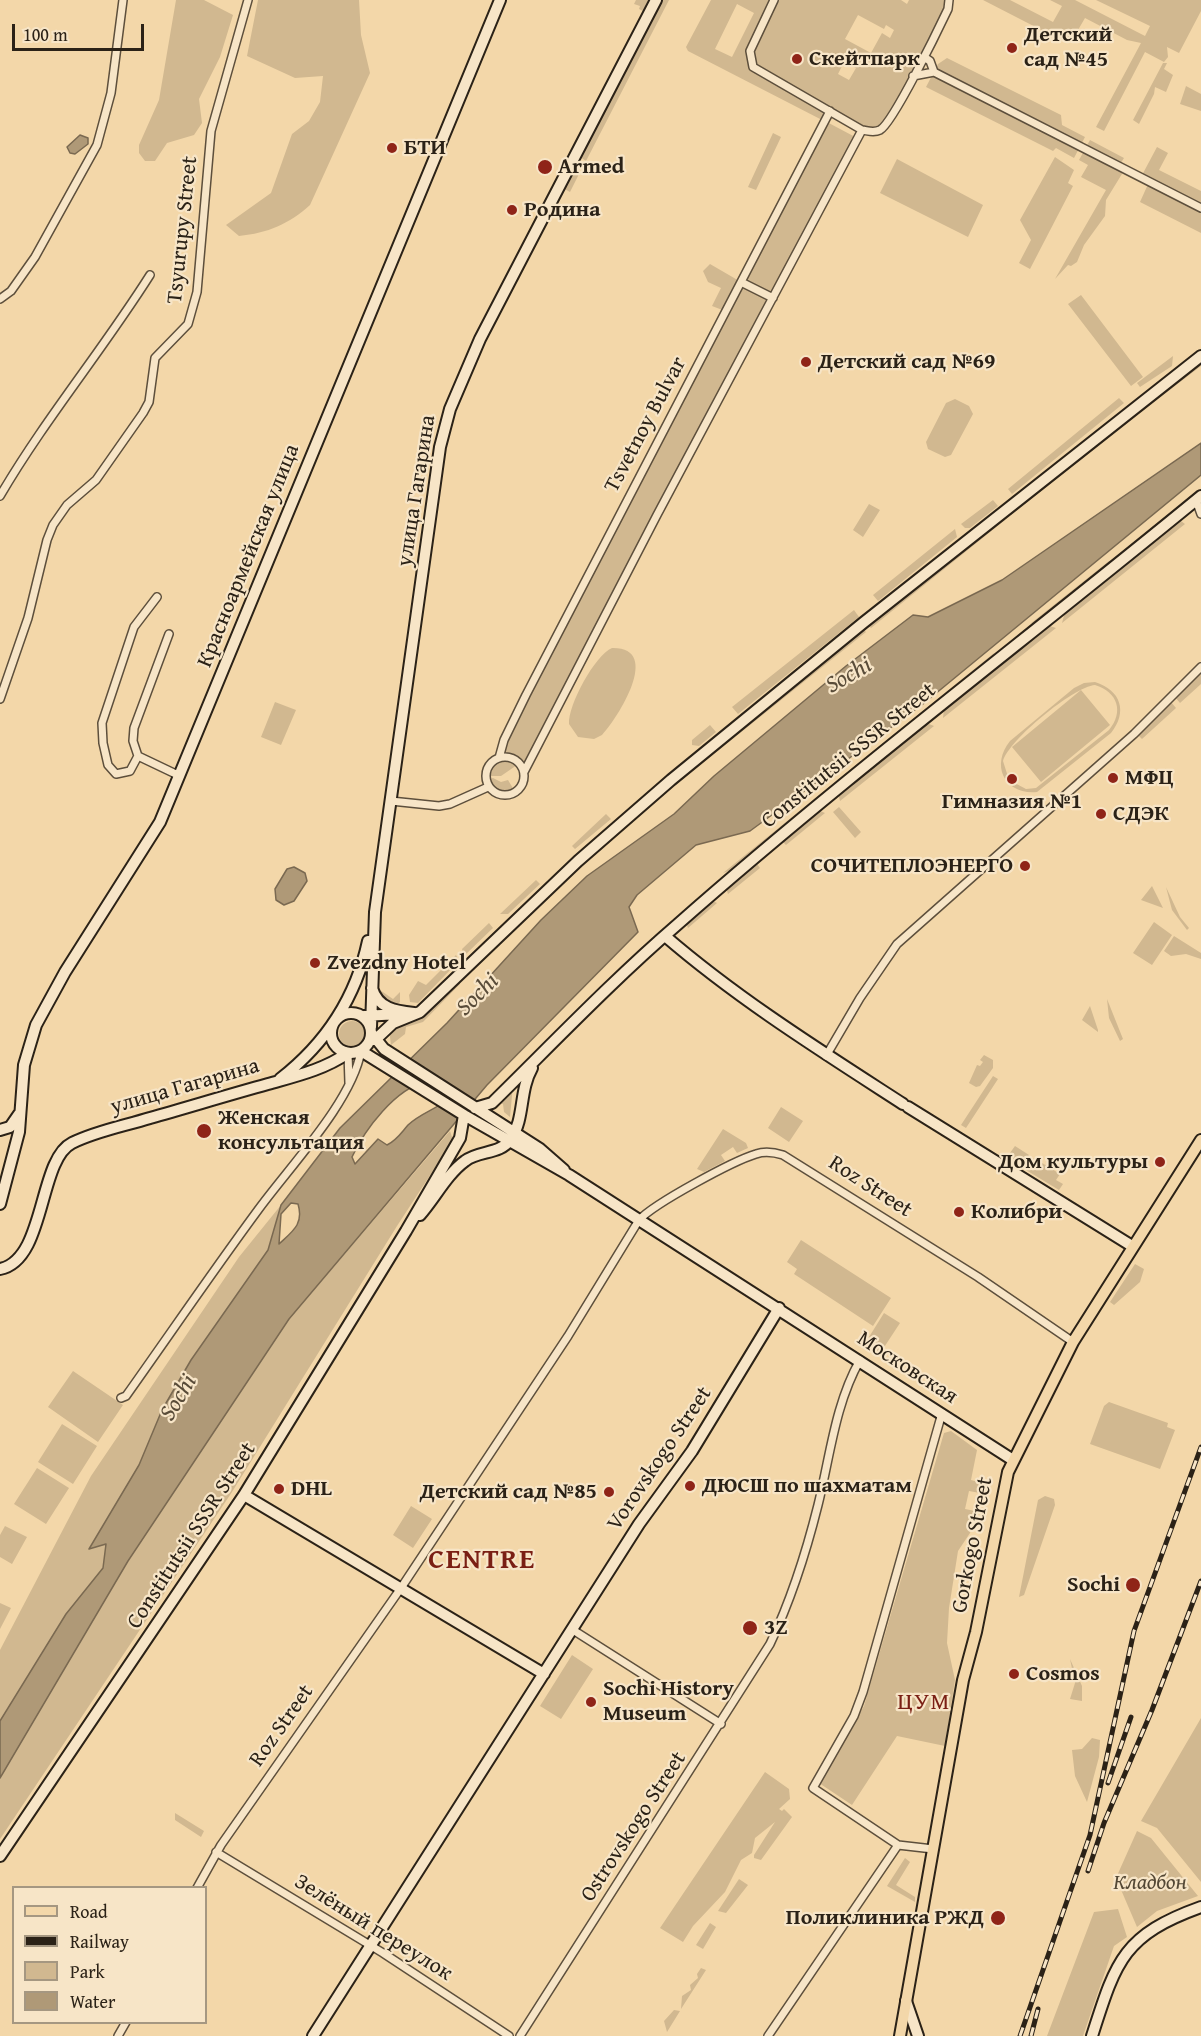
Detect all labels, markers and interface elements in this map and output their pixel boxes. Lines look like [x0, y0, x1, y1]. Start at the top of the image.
scale bar [15, 12, 147, 50]
text: 100 m [23, 21, 68, 48]
place label: Детский сад №45 [1024, 22, 1112, 74]
marker: Детский сад №45 [1005, 41, 1019, 55]
place label: Скейтпарк [809, 46, 920, 72]
marker: Скейтпарк [790, 52, 804, 66]
place label: БТИ [404, 135, 446, 161]
marker: БТИ [385, 141, 399, 155]
place label: Armed [558, 154, 624, 180]
street label: Tsyurupy Street [162, 155, 204, 305]
marker: Armed [536, 158, 554, 176]
place label: Родина [524, 197, 601, 223]
marker: Родина [505, 203, 519, 217]
place label: Детский сад №69 [818, 349, 995, 375]
street label: Tsvetnoy Bulvar [599, 353, 693, 497]
marker: Детский сад №69 [799, 355, 813, 369]
street label: улица Гагарина [392, 413, 442, 569]
street label: Красноармейская улица [192, 441, 306, 671]
water label: Sochi [821, 651, 877, 701]
street label: Constitutsii SSSR Street [756, 677, 942, 835]
place label: МФЦ [1125, 765, 1174, 791]
marker: МФЦ [1106, 771, 1120, 785]
marker: Гимназия №1 [1005, 772, 1019, 786]
place label: Гимназия №1 [942, 789, 1082, 815]
place label: СДЭК [1113, 801, 1169, 827]
marker: СДЭК [1094, 807, 1108, 821]
place label: СОЧИТЕПЛОЭНЕРГО [811, 853, 1013, 879]
marker: СОЧИТЕПЛОЭНЕРГО [1018, 859, 1032, 873]
place label: Zvezdny Hotel [327, 950, 466, 976]
marker: Zvezdny Hotel [308, 956, 322, 970]
water label: Sochi [451, 968, 505, 1022]
street label: улица Гагарина [108, 1053, 262, 1121]
place label: Женская консультация [218, 1105, 364, 1156]
marker: Женская консультация [195, 1122, 213, 1140]
place label: Дом культуры [998, 1149, 1148, 1175]
street label: Roz Street [823, 1150, 917, 1224]
marker: Дом культуры [1153, 1155, 1167, 1169]
place label: Колибри [971, 1199, 1062, 1225]
marker: Колибри [952, 1205, 966, 1219]
street label: Московская [852, 1326, 962, 1410]
water label: Sochi [154, 1370, 204, 1426]
street label: Vorovskogo Street [602, 1382, 718, 1536]
street label: Constitutsii SSSR Street [122, 1438, 262, 1634]
place label: ДЮСШ по шахматам [702, 1473, 912, 1499]
street label: Gorkogo Street [947, 1475, 999, 1615]
place label: DHL [291, 1476, 332, 1502]
place label: Детский сад №85 [420, 1479, 597, 1505]
marker: ДЮСШ по шахматам [683, 1479, 697, 1493]
marker: DHL [272, 1482, 286, 1496]
marker: Детский сад №85 [602, 1485, 616, 1499]
district label: CENTRE [428, 1544, 536, 1578]
place label: Sochi [1067, 1572, 1120, 1598]
marker: Sochi [1124, 1576, 1142, 1594]
place label: 3Z [764, 1615, 788, 1641]
marker: 3Z [741, 1619, 759, 1637]
place label: Cosmos [1026, 1661, 1100, 1687]
marker: Cosmos [1007, 1667, 1021, 1681]
place label: Sochi History Museum [603, 1676, 734, 1728]
street label: Roz Street [244, 1680, 320, 1772]
district label: ЦУМ [897, 1689, 951, 1717]
marker: Sochi History Museum [584, 1695, 598, 1709]
street label: Ostrovskogo Street [576, 1747, 692, 1907]
street label: Зелёный переулок [289, 1869, 457, 1987]
park label: Кладбон [1113, 1870, 1187, 1896]
legend [12, 1886, 207, 2024]
text: Road [70, 1898, 108, 1925]
place label: Поликлиника РЖД [786, 1905, 984, 1931]
marker: Поликлиника РЖД [989, 1909, 1007, 1927]
text: Railway [70, 1928, 129, 1955]
text: Park [70, 1958, 105, 1985]
text: Water [70, 1988, 115, 2015]

